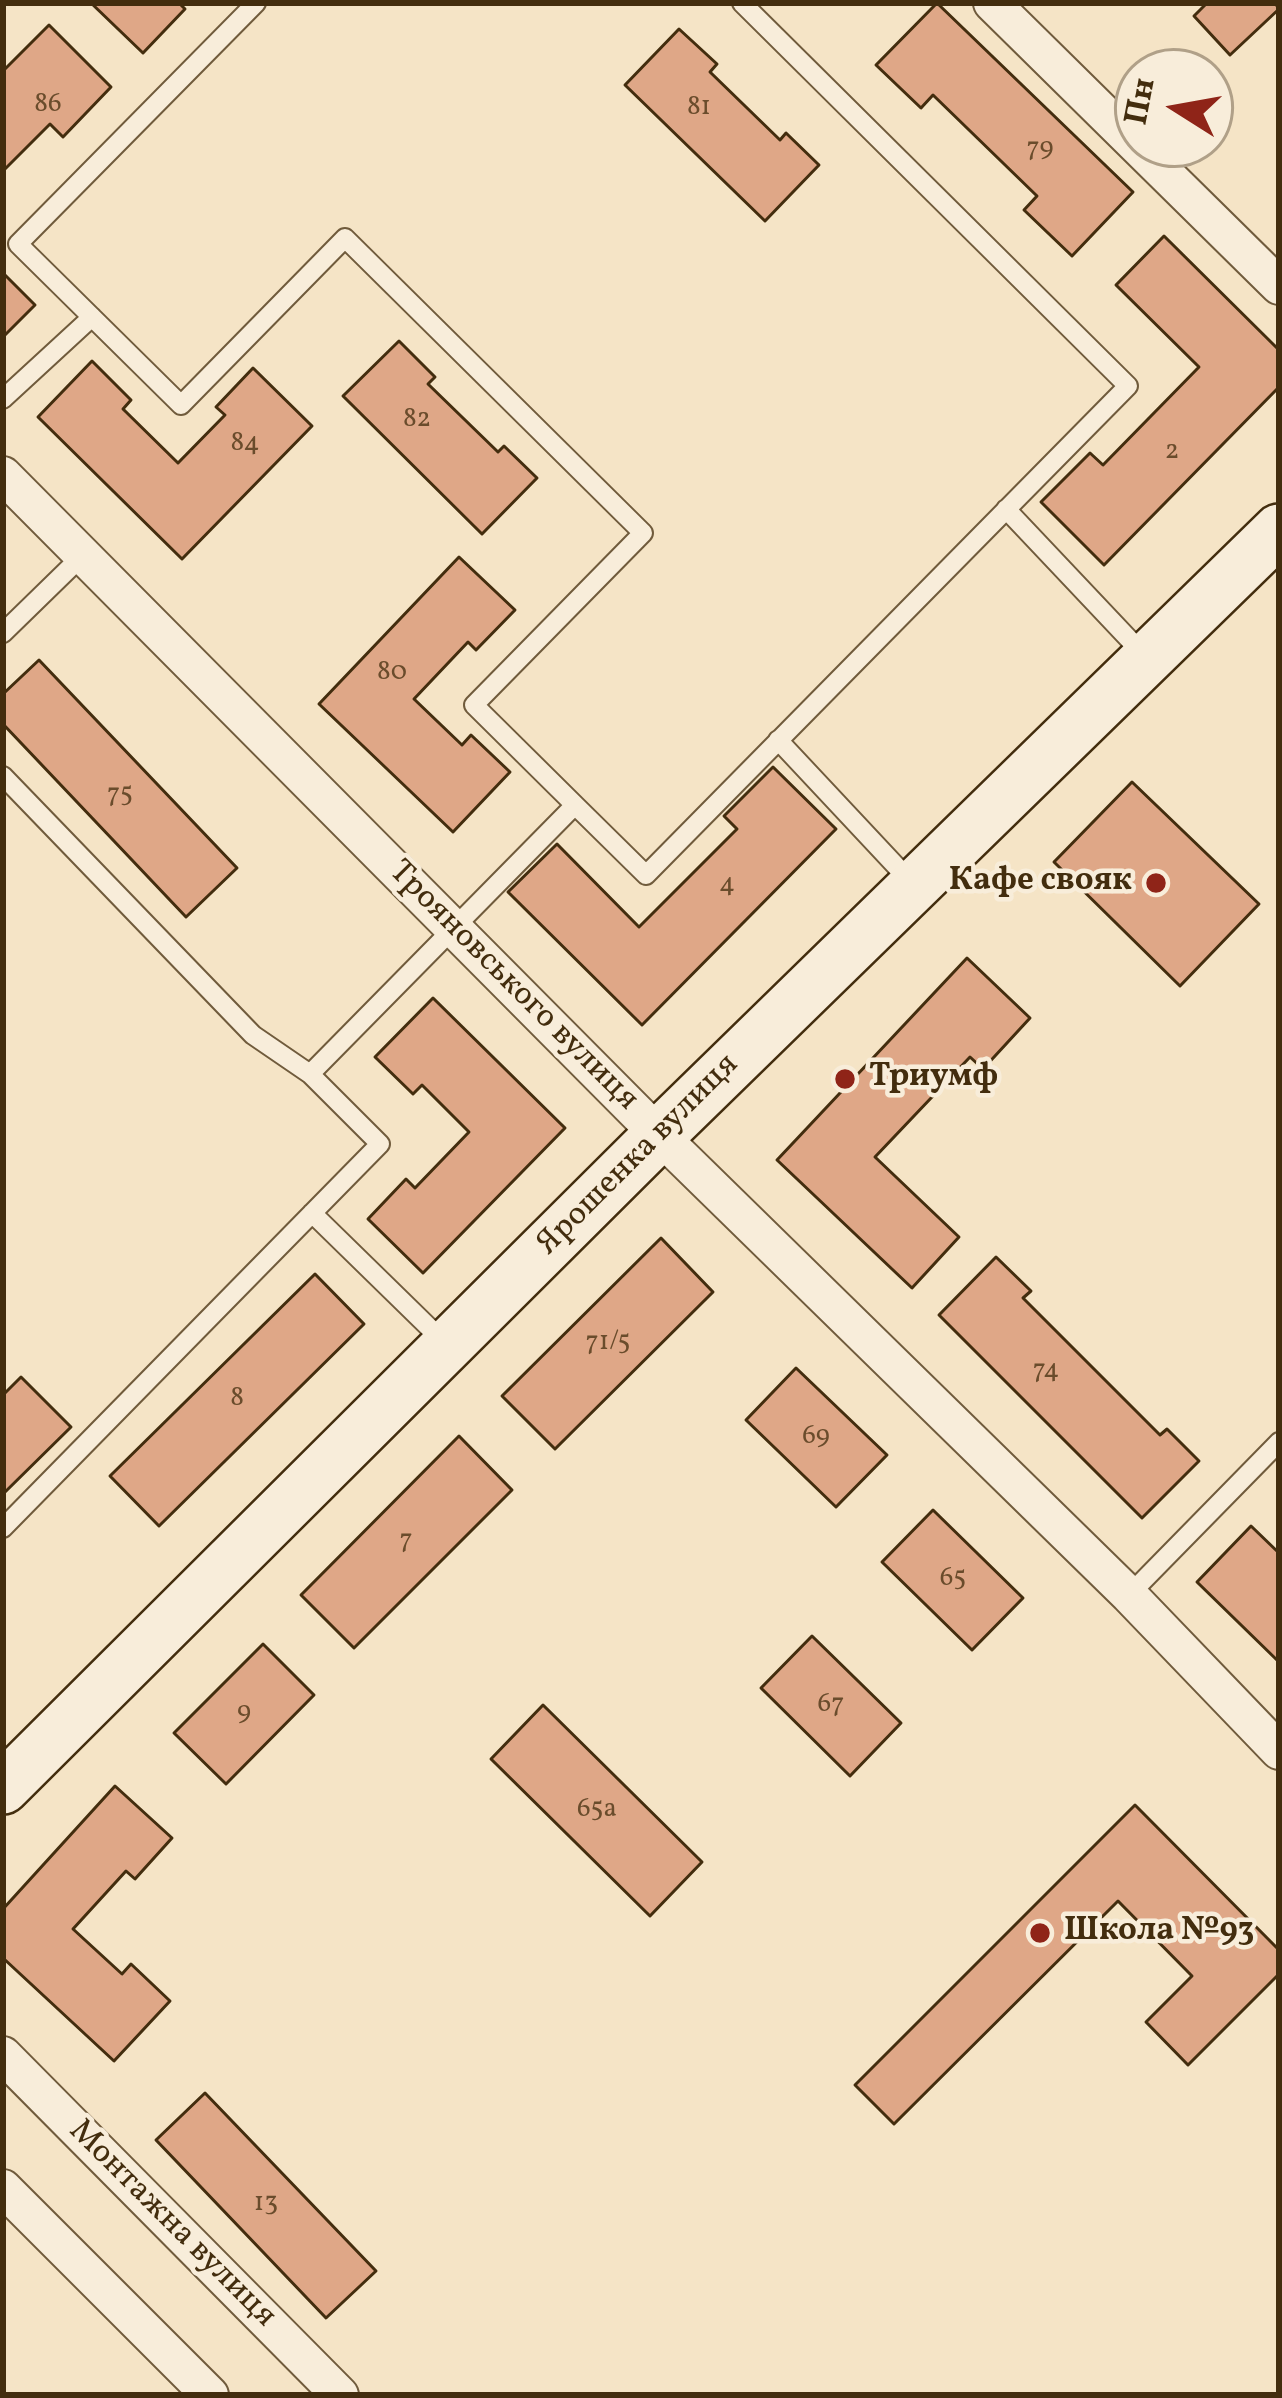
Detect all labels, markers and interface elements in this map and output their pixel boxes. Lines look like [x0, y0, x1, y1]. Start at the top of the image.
north arrow [1114, 48, 1234, 168]
text: Пн [1115, 74, 1169, 129]
house number: 86 [34, 90, 62, 122]
house number: 81 [687, 93, 711, 125]
house number: 79 [1027, 134, 1053, 166]
house number: 82 [403, 405, 431, 437]
house number: 84 [230, 429, 260, 461]
house number: 2 [1165, 437, 1179, 469]
house number: 80 [377, 658, 407, 690]
house number: 75 [107, 780, 133, 812]
street label: Трояновського вулиця [379, 854, 645, 1120]
place label: Кафе свояк [949, 863, 1132, 903]
house number: 4 [719, 870, 735, 902]
marker: Кафе свояк [1143, 870, 1169, 896]
street label: Ярошенка вулиця [530, 1047, 748, 1265]
place label: Триумф [869, 1059, 998, 1099]
marker: Триумф [832, 1066, 858, 1092]
house number: 71/5 [586, 1328, 630, 1360]
house number: 74 [1033, 1356, 1059, 1388]
house number: 8 [230, 1384, 244, 1416]
house number: 69 [802, 1422, 830, 1454]
house number: 7 [399, 1526, 413, 1558]
house number: 65 [940, 1564, 966, 1596]
house number: 67 [818, 1690, 844, 1722]
house number: 9 [237, 1698, 251, 1730]
house number: 65а [577, 1795, 617, 1827]
place label: Школа №93 [1064, 1913, 1254, 1953]
marker: Школа №93 [1027, 1920, 1053, 1946]
street label: Монтажна вулиця [59, 2113, 283, 2337]
house number: 13 [254, 2189, 278, 2221]

